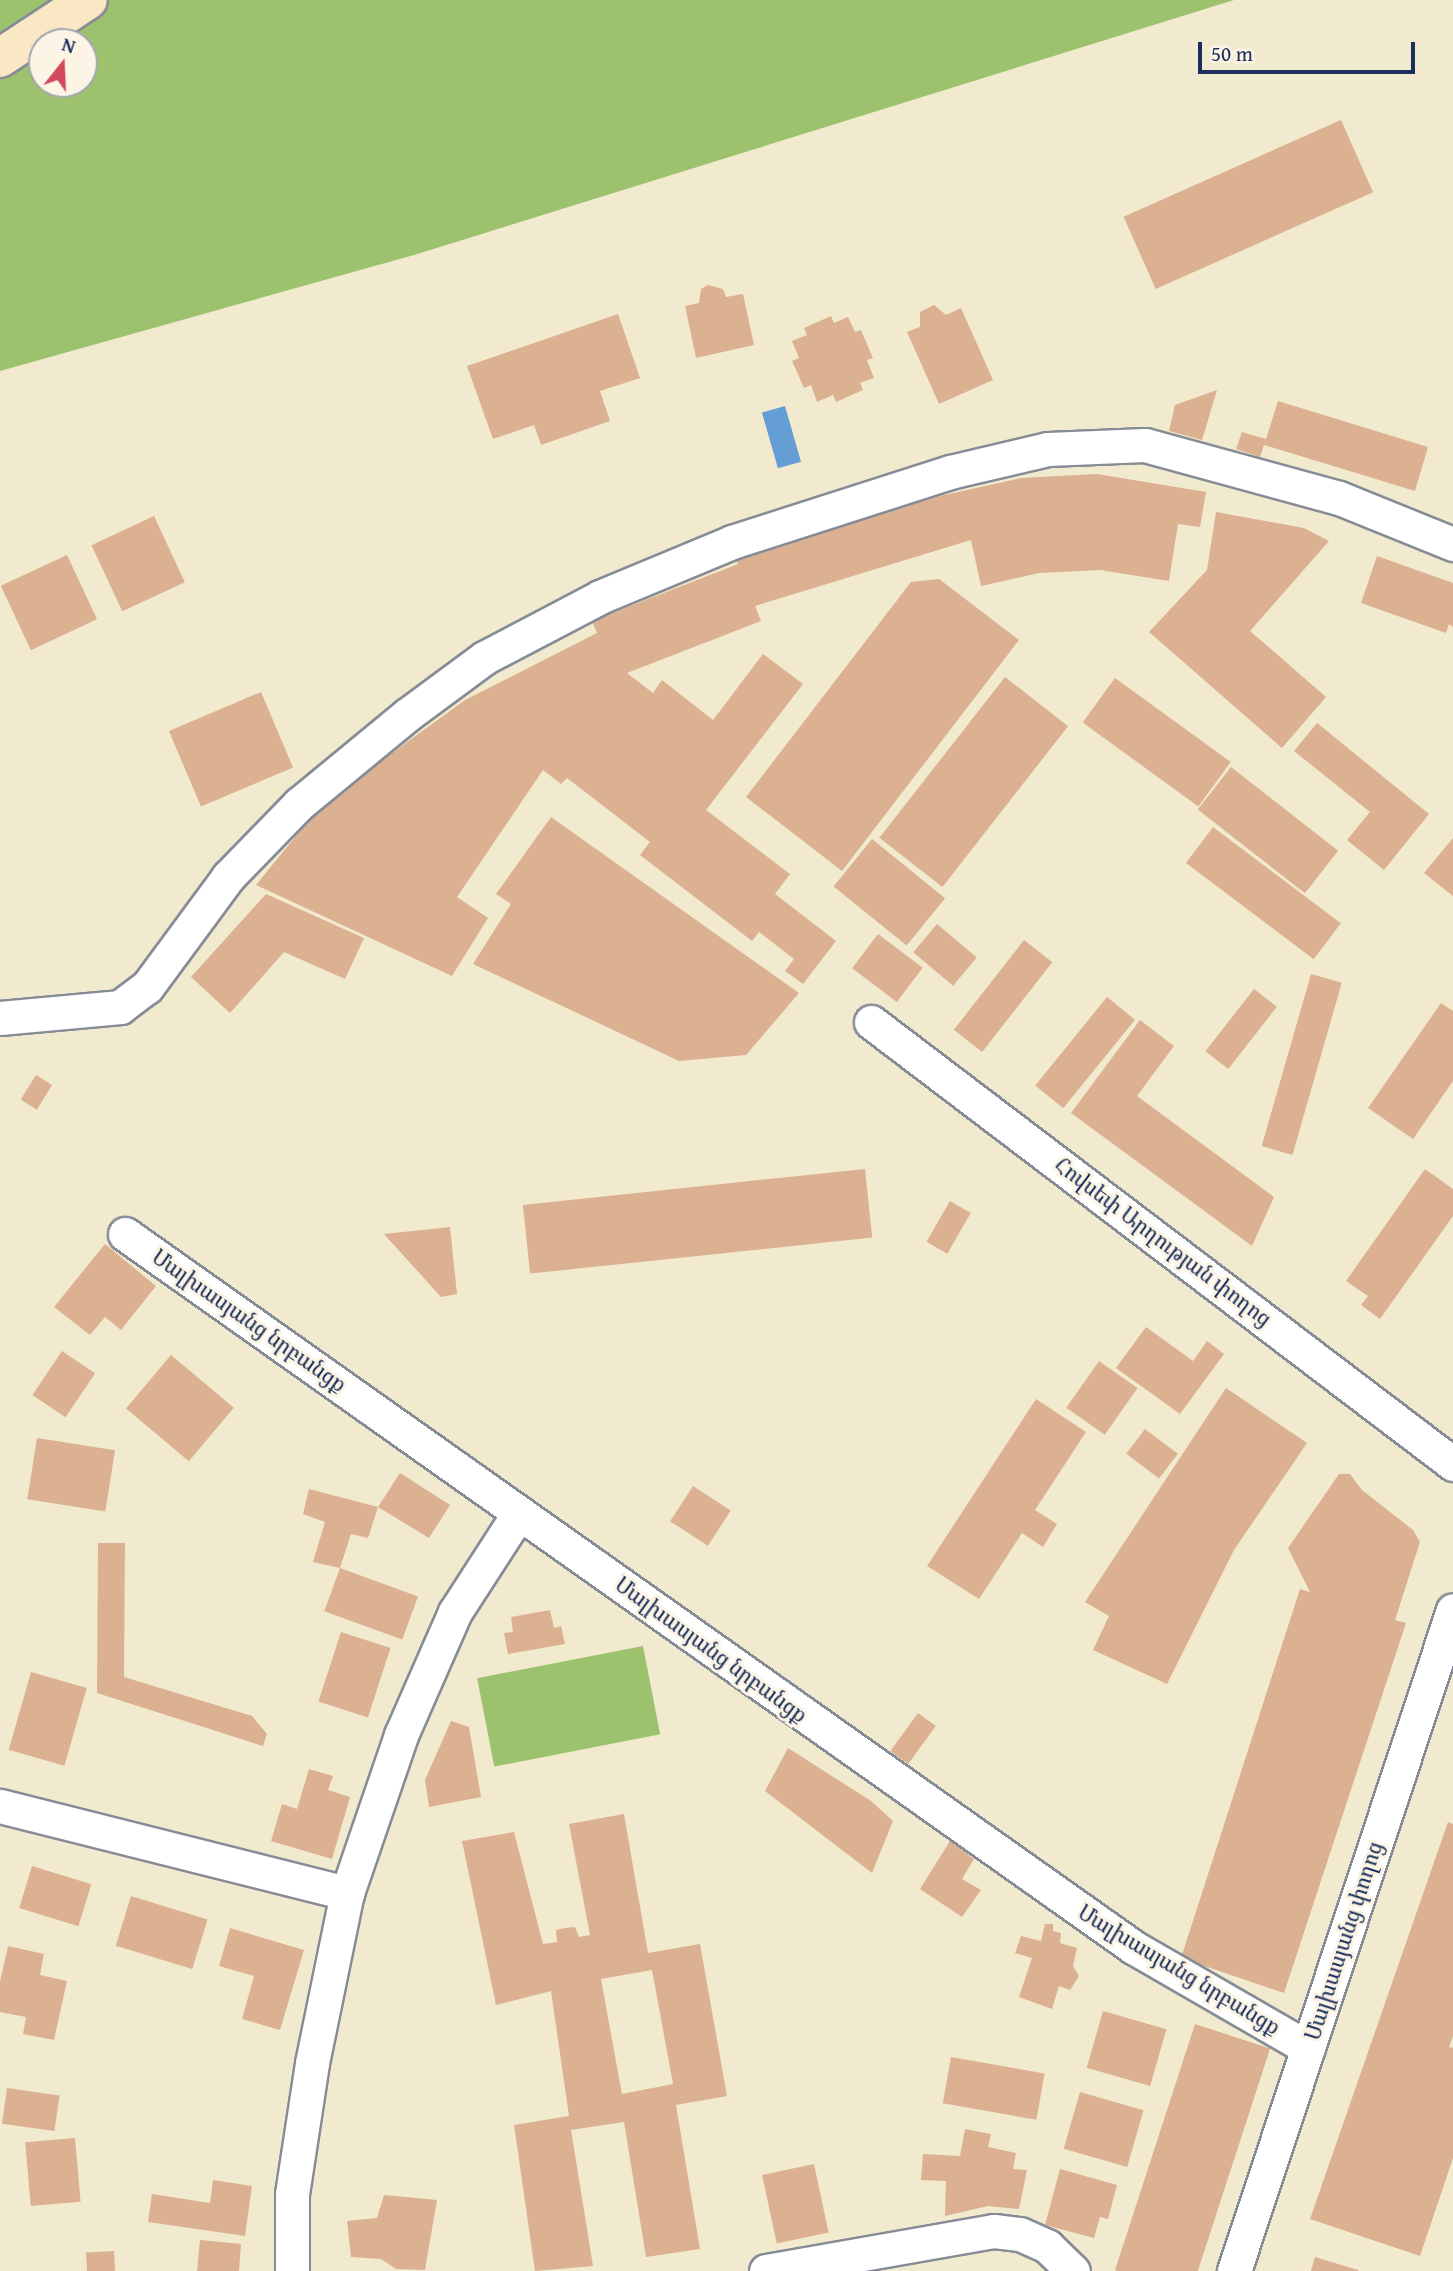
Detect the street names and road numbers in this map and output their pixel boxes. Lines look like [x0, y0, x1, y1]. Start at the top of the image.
street label: Հովսեփ Արղության փողոց [1050, 1152, 1276, 1332]
street label: Մալխասյանց նրբանցք [147, 1244, 351, 1398]
street label: Մալխասյանց նրբանցք [610, 1572, 812, 1728]
street label: Մալխասյանց փողոց [1300, 1839, 1388, 2043]
street label: Մալխասյանց նրբանցք [1073, 1900, 1285, 2040]

